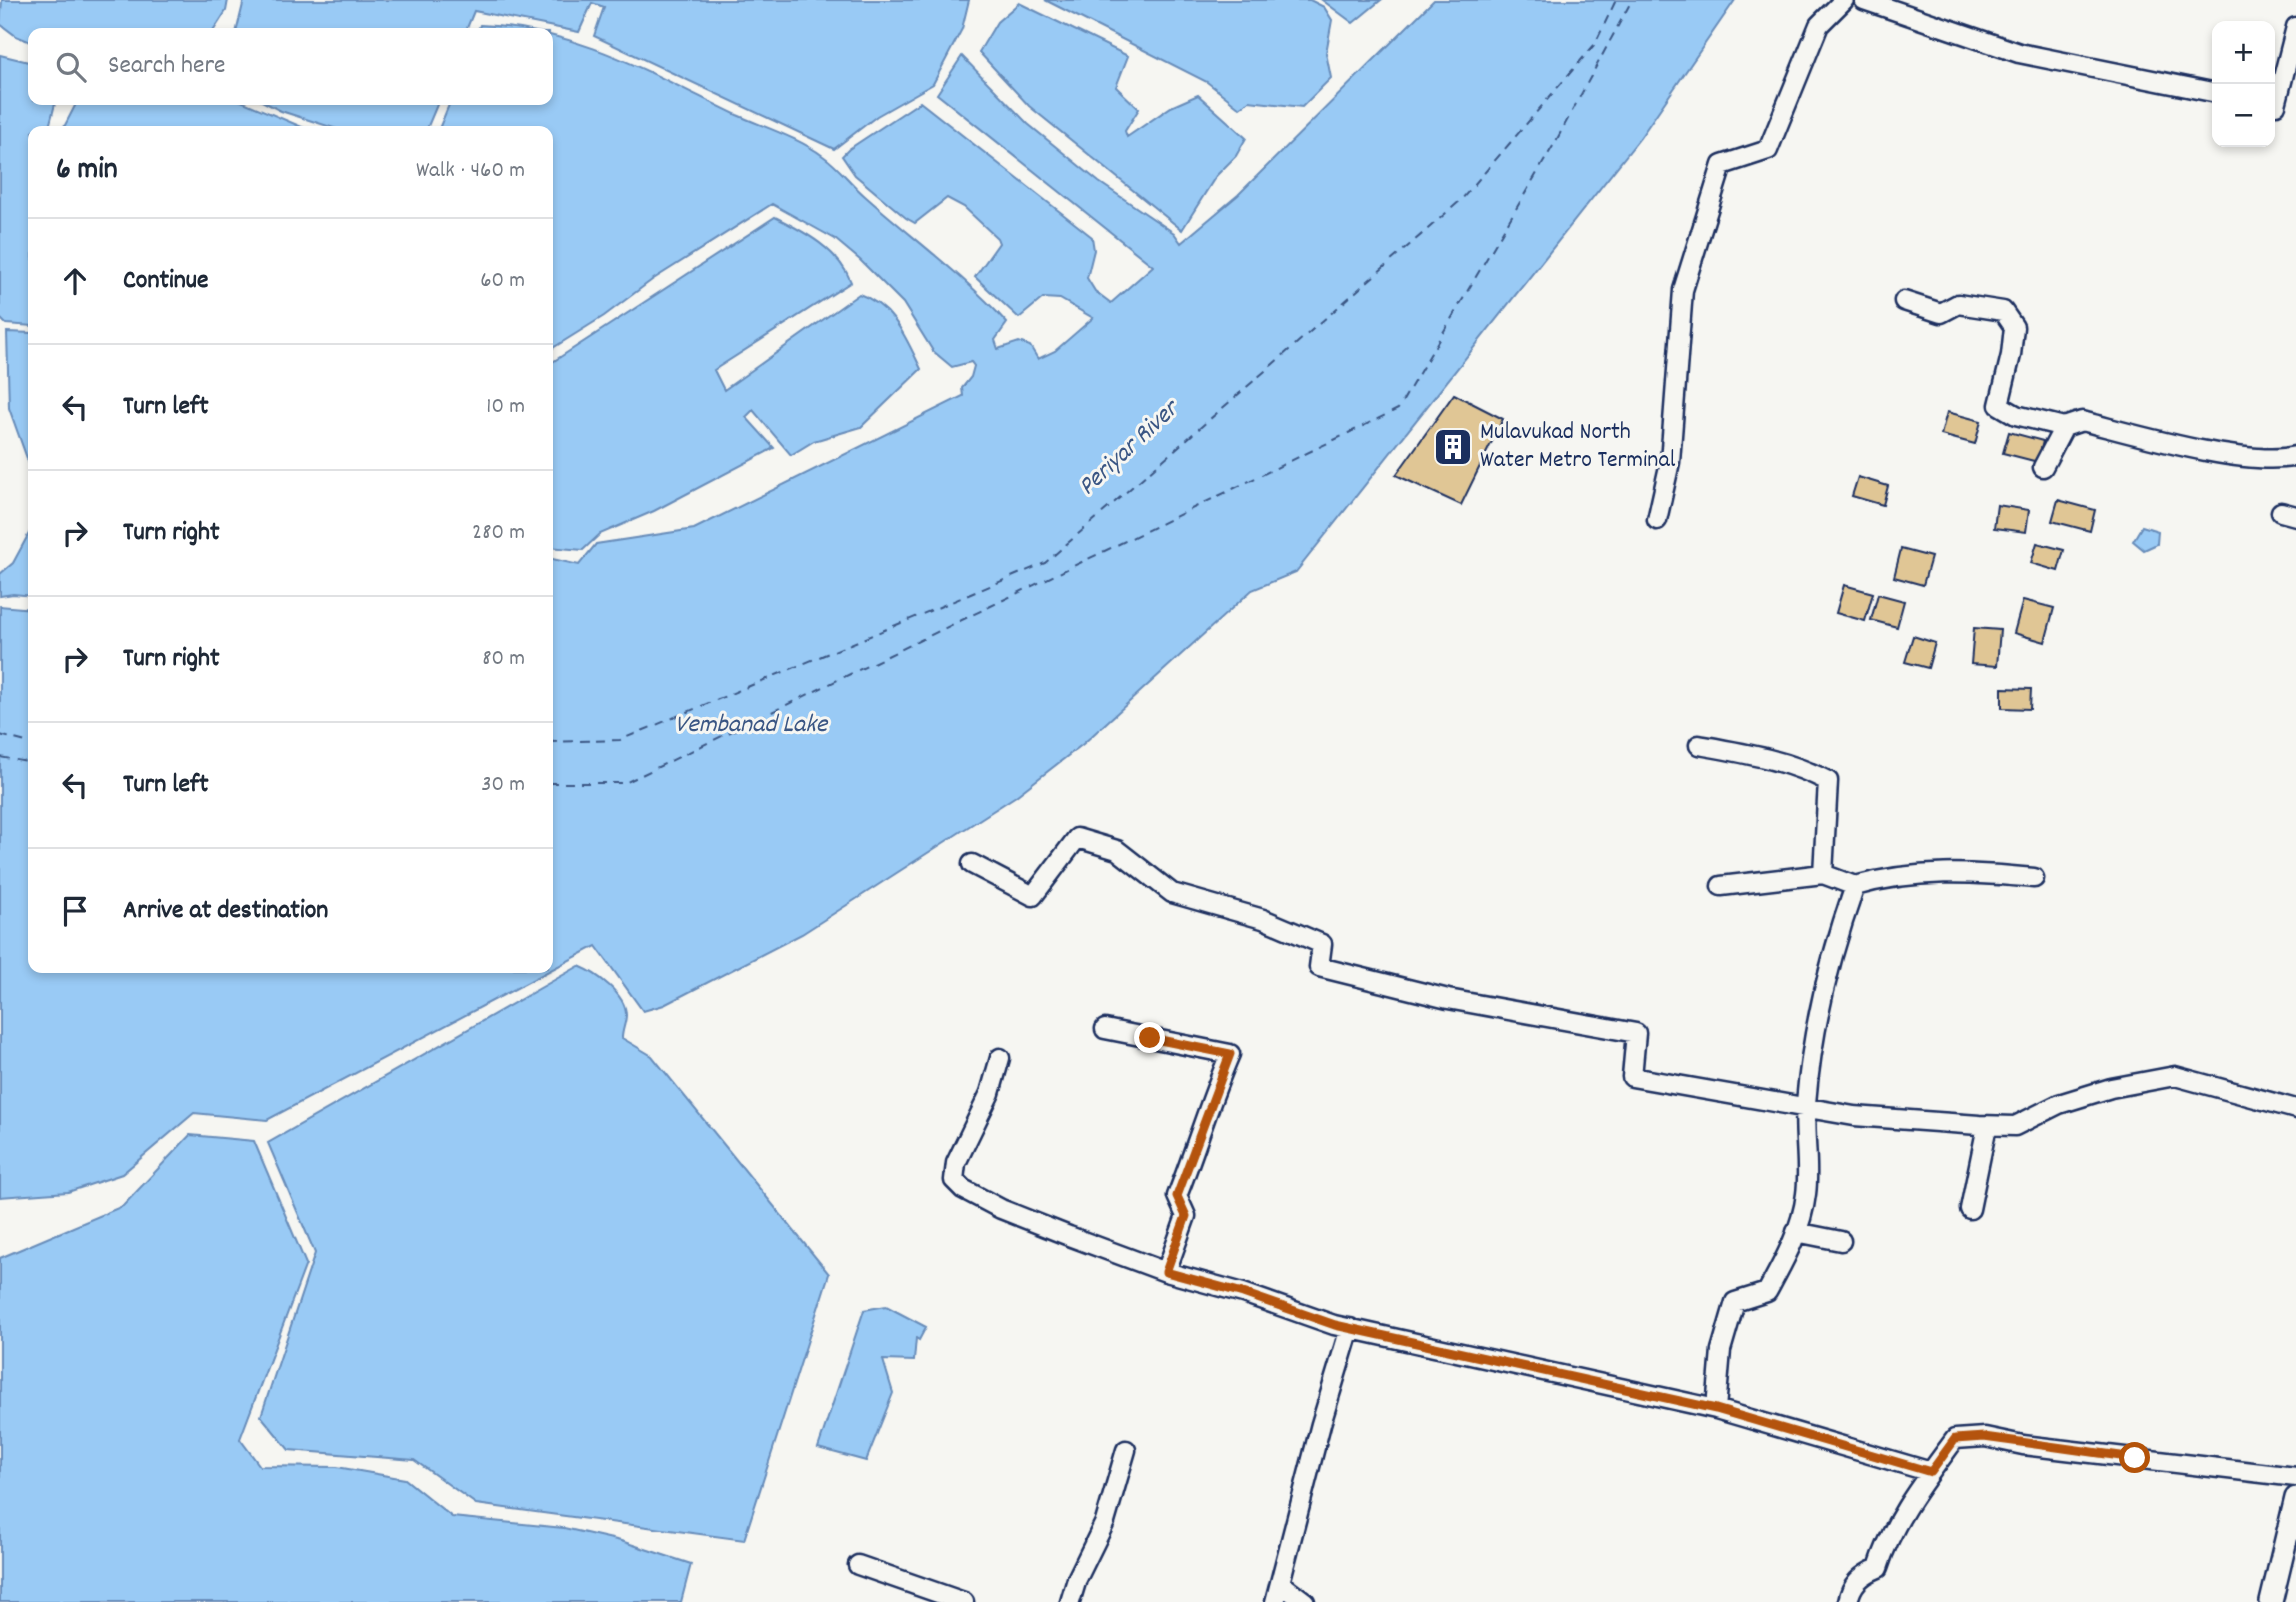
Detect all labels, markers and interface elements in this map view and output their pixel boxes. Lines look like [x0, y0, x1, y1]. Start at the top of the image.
map controls [2212, 21, 2275, 147]
button: + [2212, 21, 2275, 84]
search box [28, 28, 553, 105]
icon: search [52, 48, 90, 86]
text: Search here [108, 48, 226, 85]
button: − [2212, 84, 2275, 147]
text: 6 min [56, 150, 118, 193]
text: Walk · 460 m [416, 155, 525, 188]
icon: ahead [56, 262, 94, 300]
text: Continue [123, 263, 208, 300]
text: 60 m [480, 265, 525, 298]
icon: left [56, 388, 94, 426]
text: Turn left [123, 389, 209, 426]
water label: Periyar River [1071, 390, 1190, 505]
text: 10 m [486, 391, 525, 424]
place label: Mulavukad North Water Metro Terminal [1480, 416, 1676, 478]
building icon: Mulavukad North Water Metro Terminal [1432, 426, 1474, 468]
icon: right [56, 514, 94, 552]
text: Turn right [123, 515, 220, 552]
text: 280 m [472, 517, 525, 550]
icon: right [56, 640, 94, 678]
text: Turn right [123, 641, 220, 678]
text: 80 m [482, 643, 525, 676]
water label: Vembanad Lake [675, 707, 829, 744]
icon: left [56, 766, 94, 804]
text: Turn left [123, 767, 209, 804]
text: 30 m [481, 769, 525, 802]
icon: arrive [56, 892, 94, 930]
text: Arrive at destination [123, 893, 328, 930]
route end [1134, 1022, 1165, 1053]
route start [2119, 1442, 2150, 1473]

